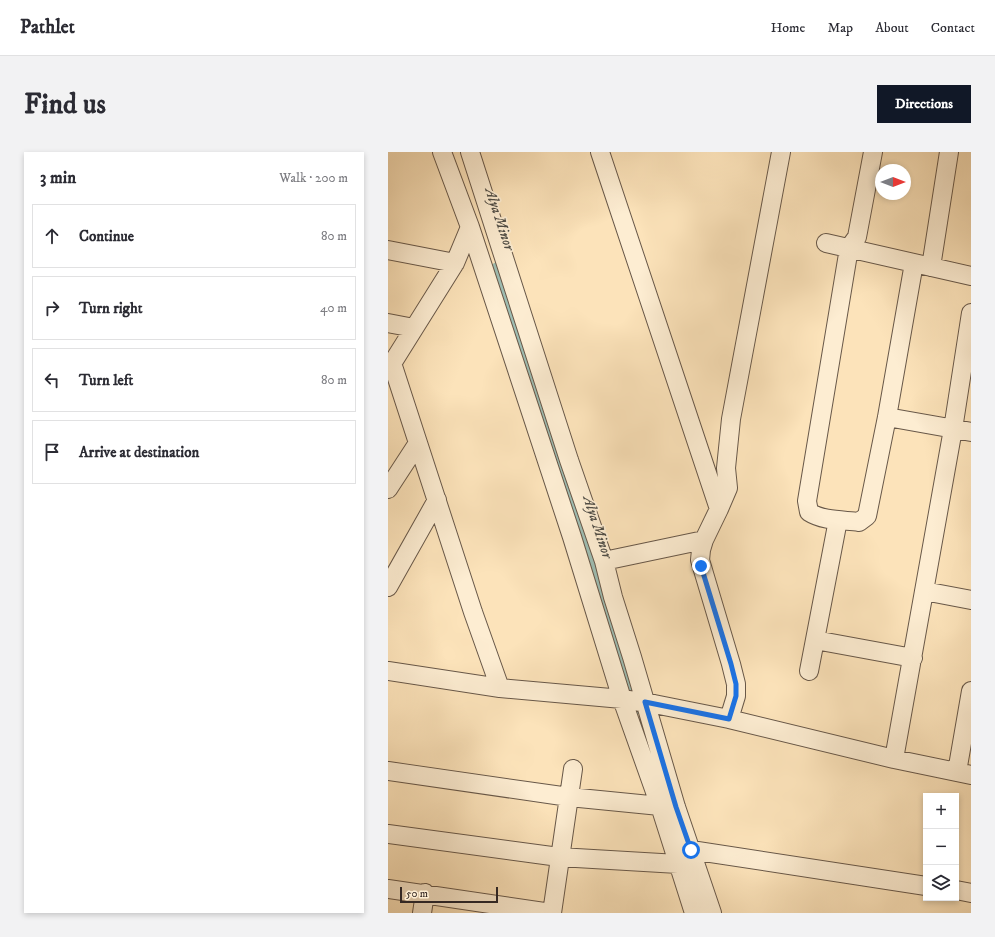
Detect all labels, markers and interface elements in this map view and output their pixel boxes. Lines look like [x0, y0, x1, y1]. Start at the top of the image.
text: Pathlet [20, 16, 75, 39]
text: Home [771, 19, 805, 37]
text: Map [827, 19, 853, 37]
text: About [875, 19, 909, 37]
text: Contact [931, 19, 975, 37]
button: Directions [877, 85, 971, 123]
text: Find us [24, 87, 106, 122]
north arrow [875, 164, 911, 200]
text: 3 min [40, 167, 76, 189]
text: Walk · 200 m [279, 170, 348, 186]
water label: Alya Minor [480, 183, 519, 255]
icon: ahead [41, 225, 63, 247]
text: Continue [79, 227, 134, 246]
text: 80 m [321, 228, 347, 244]
icon: right [41, 297, 63, 319]
text: Turn right [79, 299, 142, 318]
text: 40 m [320, 300, 347, 316]
icon: left [41, 369, 63, 391]
text: Turn left [79, 371, 133, 390]
text: 80 m [321, 372, 347, 388]
icon: arrive [41, 441, 63, 463]
text: Arrive at destination [79, 443, 199, 462]
water label: Alya Minor [578, 491, 617, 563]
route end [692, 557, 710, 575]
map controls [923, 793, 959, 901]
button: + [923, 793, 959, 829]
button: − [923, 829, 959, 865]
route start [682, 841, 700, 859]
button: layers [923, 865, 959, 901]
scale bar [400, 885, 498, 904]
text: 50 m [406, 887, 428, 901]

